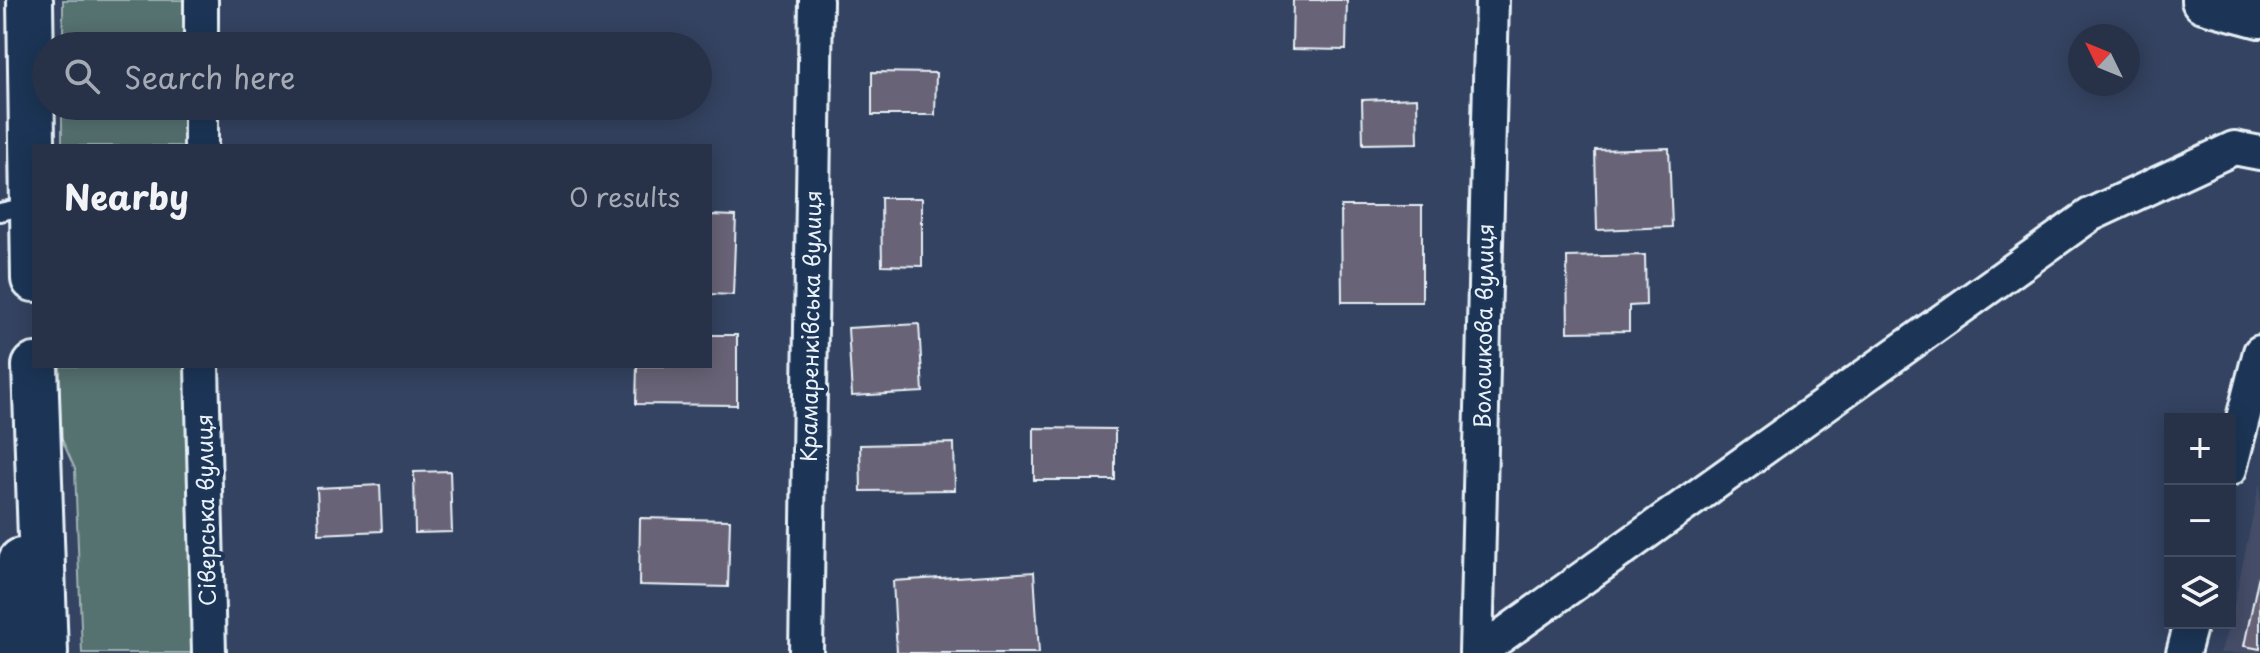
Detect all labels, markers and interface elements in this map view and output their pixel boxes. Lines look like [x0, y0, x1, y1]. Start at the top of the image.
north arrow [2068, 24, 2140, 96]
search box [32, 32, 712, 120]
icon: search [60, 54, 104, 98]
text: Search here [124, 54, 296, 99]
text: Nearby [64, 170, 189, 222]
text: 0 results [569, 177, 680, 216]
street label: Крамаренківська вулиця [791, 190, 828, 462]
street label: Волошкова вулиця [1464, 223, 1501, 429]
map controls [2164, 413, 2236, 629]
button: + [2164, 413, 2236, 485]
street label: Сіверська вулиця [186, 414, 223, 606]
button: − [2164, 485, 2236, 557]
button: layers [2164, 557, 2236, 629]

